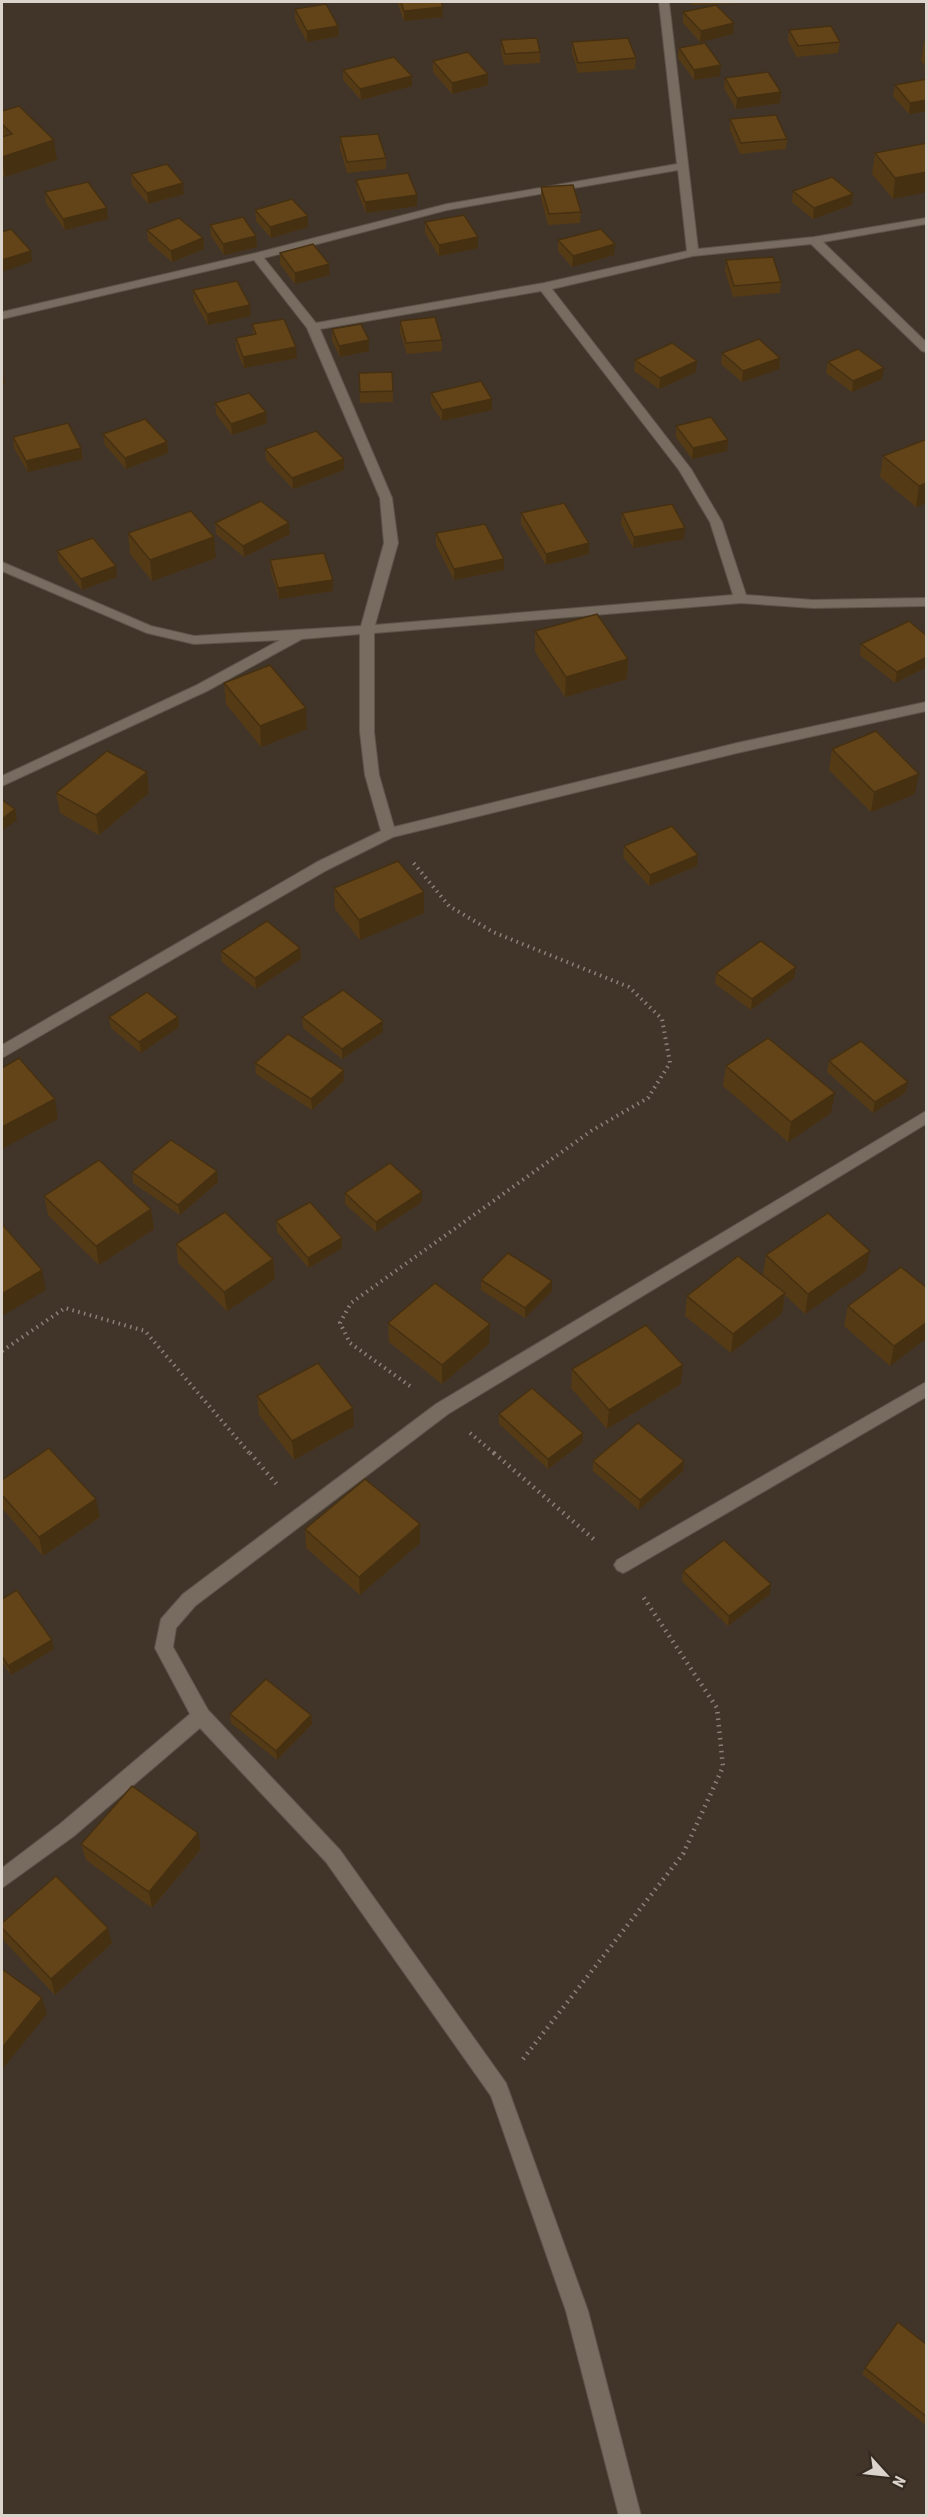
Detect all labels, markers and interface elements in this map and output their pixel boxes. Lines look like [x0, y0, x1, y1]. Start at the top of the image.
north arrow [856, 2445, 916, 2505]
text: N [888, 2473, 910, 2490]

